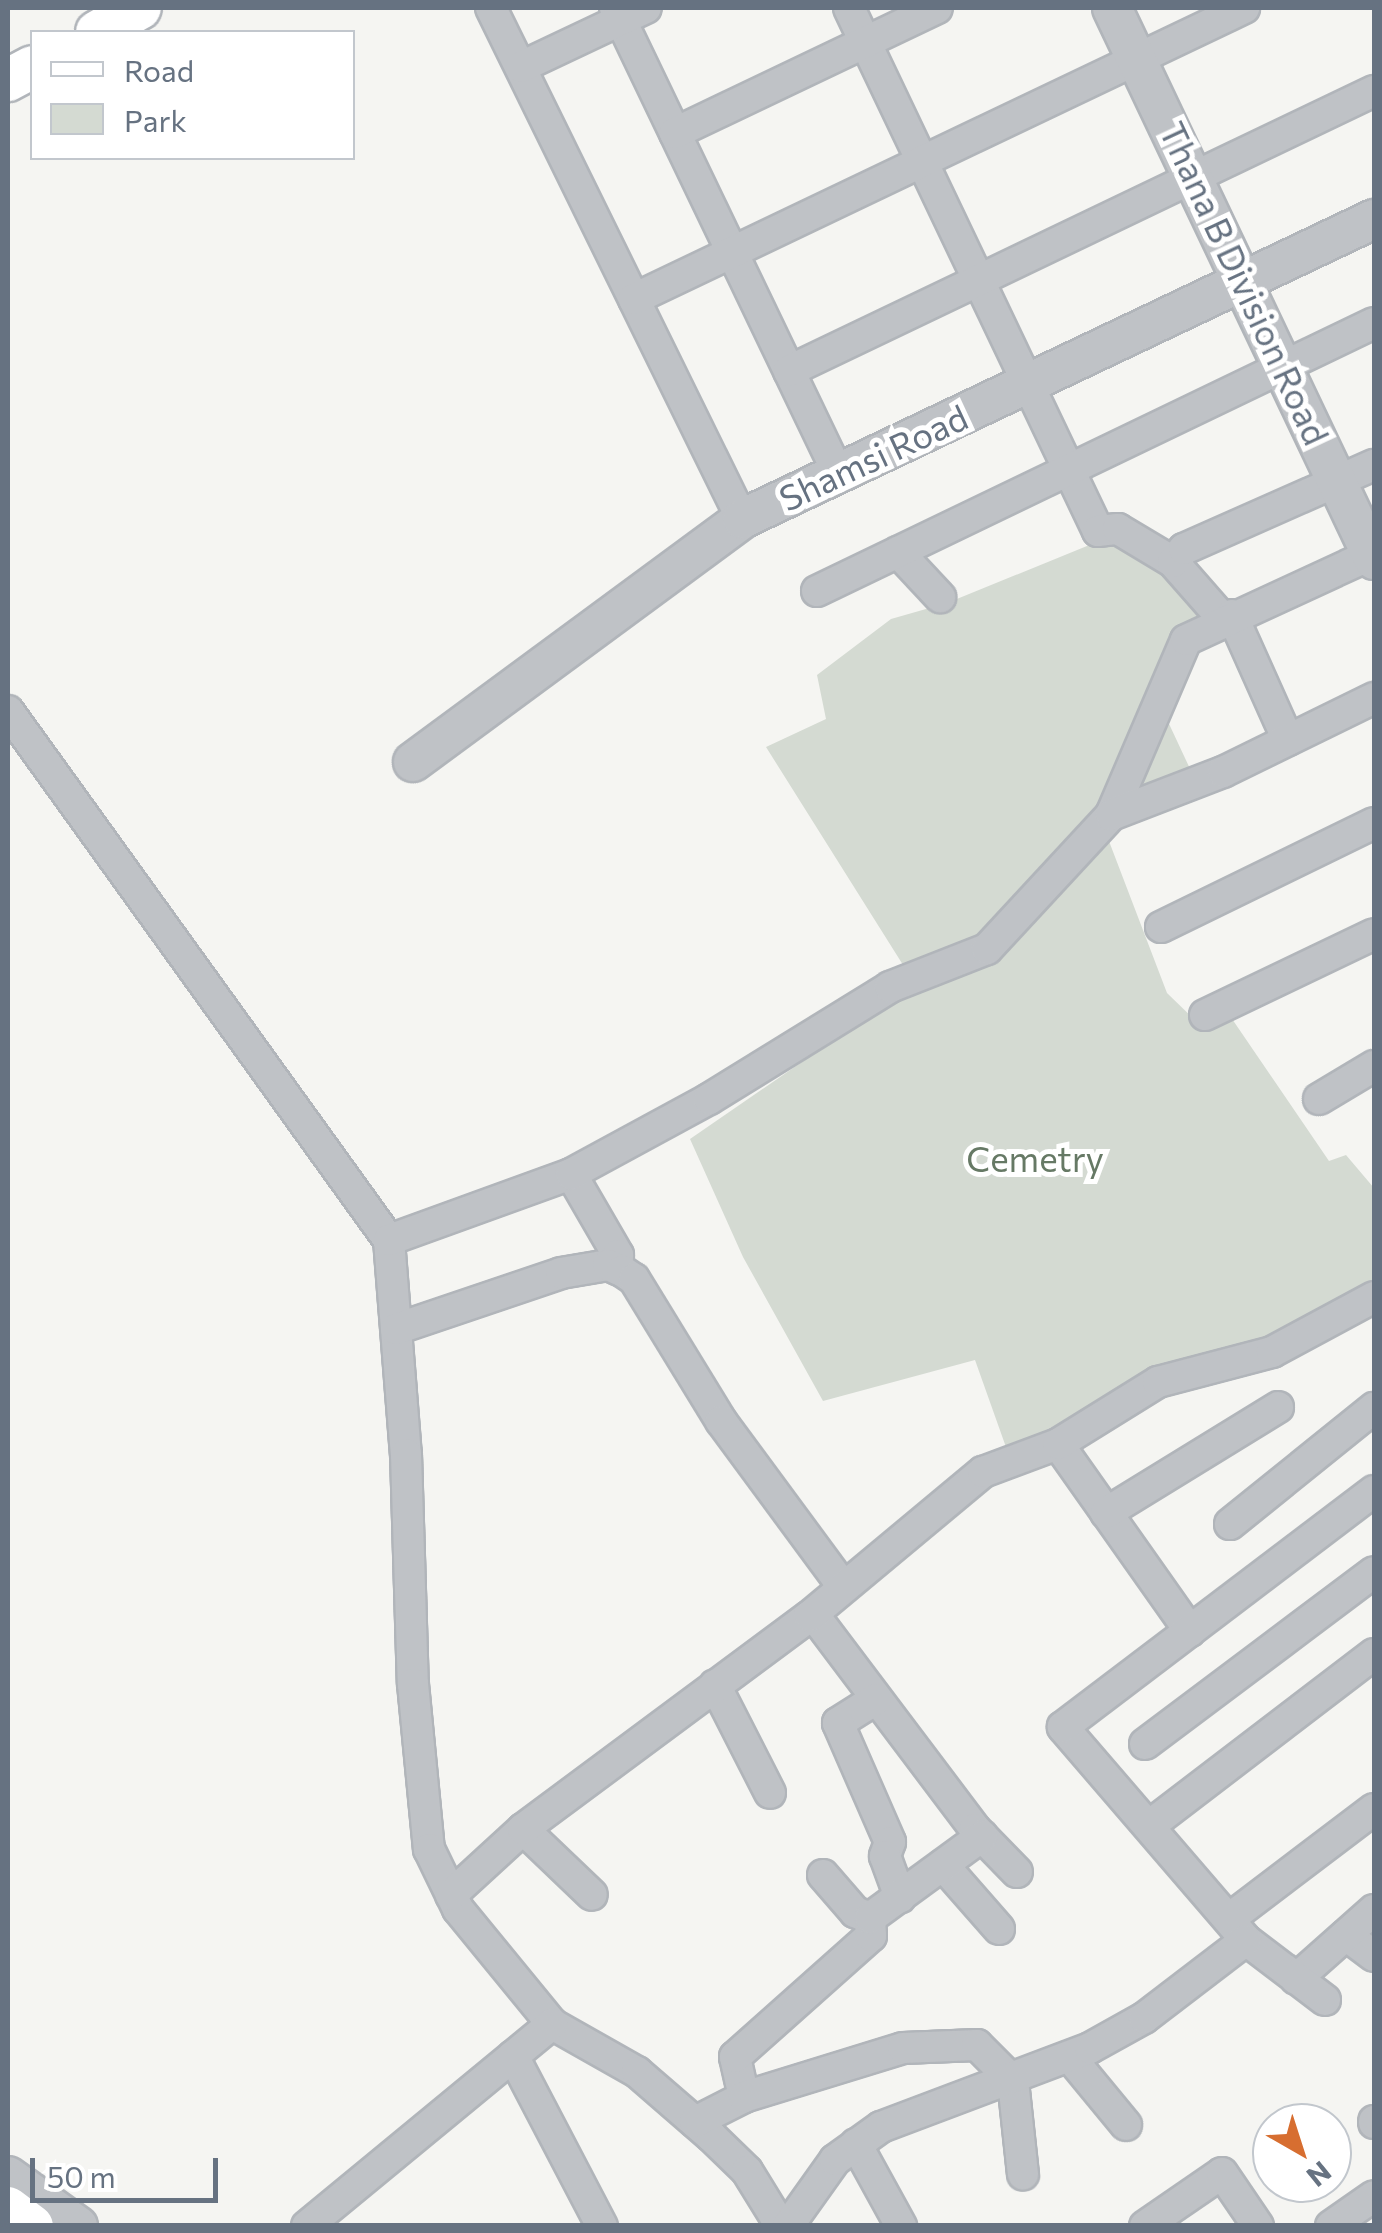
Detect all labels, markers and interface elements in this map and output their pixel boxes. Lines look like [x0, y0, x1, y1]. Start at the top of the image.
legend [30, 30, 355, 160]
text: Road [124, 51, 194, 88]
text: Park [124, 101, 187, 138]
street label: Thana B Division Road [1152, 115, 1338, 451]
street label: Shamsi Road [772, 395, 974, 519]
park label: Cemetry [966, 1137, 1104, 1179]
north arrow [1252, 2103, 1352, 2203]
scale bar [35, 2138, 222, 2200]
text: N [1301, 2155, 1338, 2195]
text: 50 m [47, 2157, 116, 2194]

